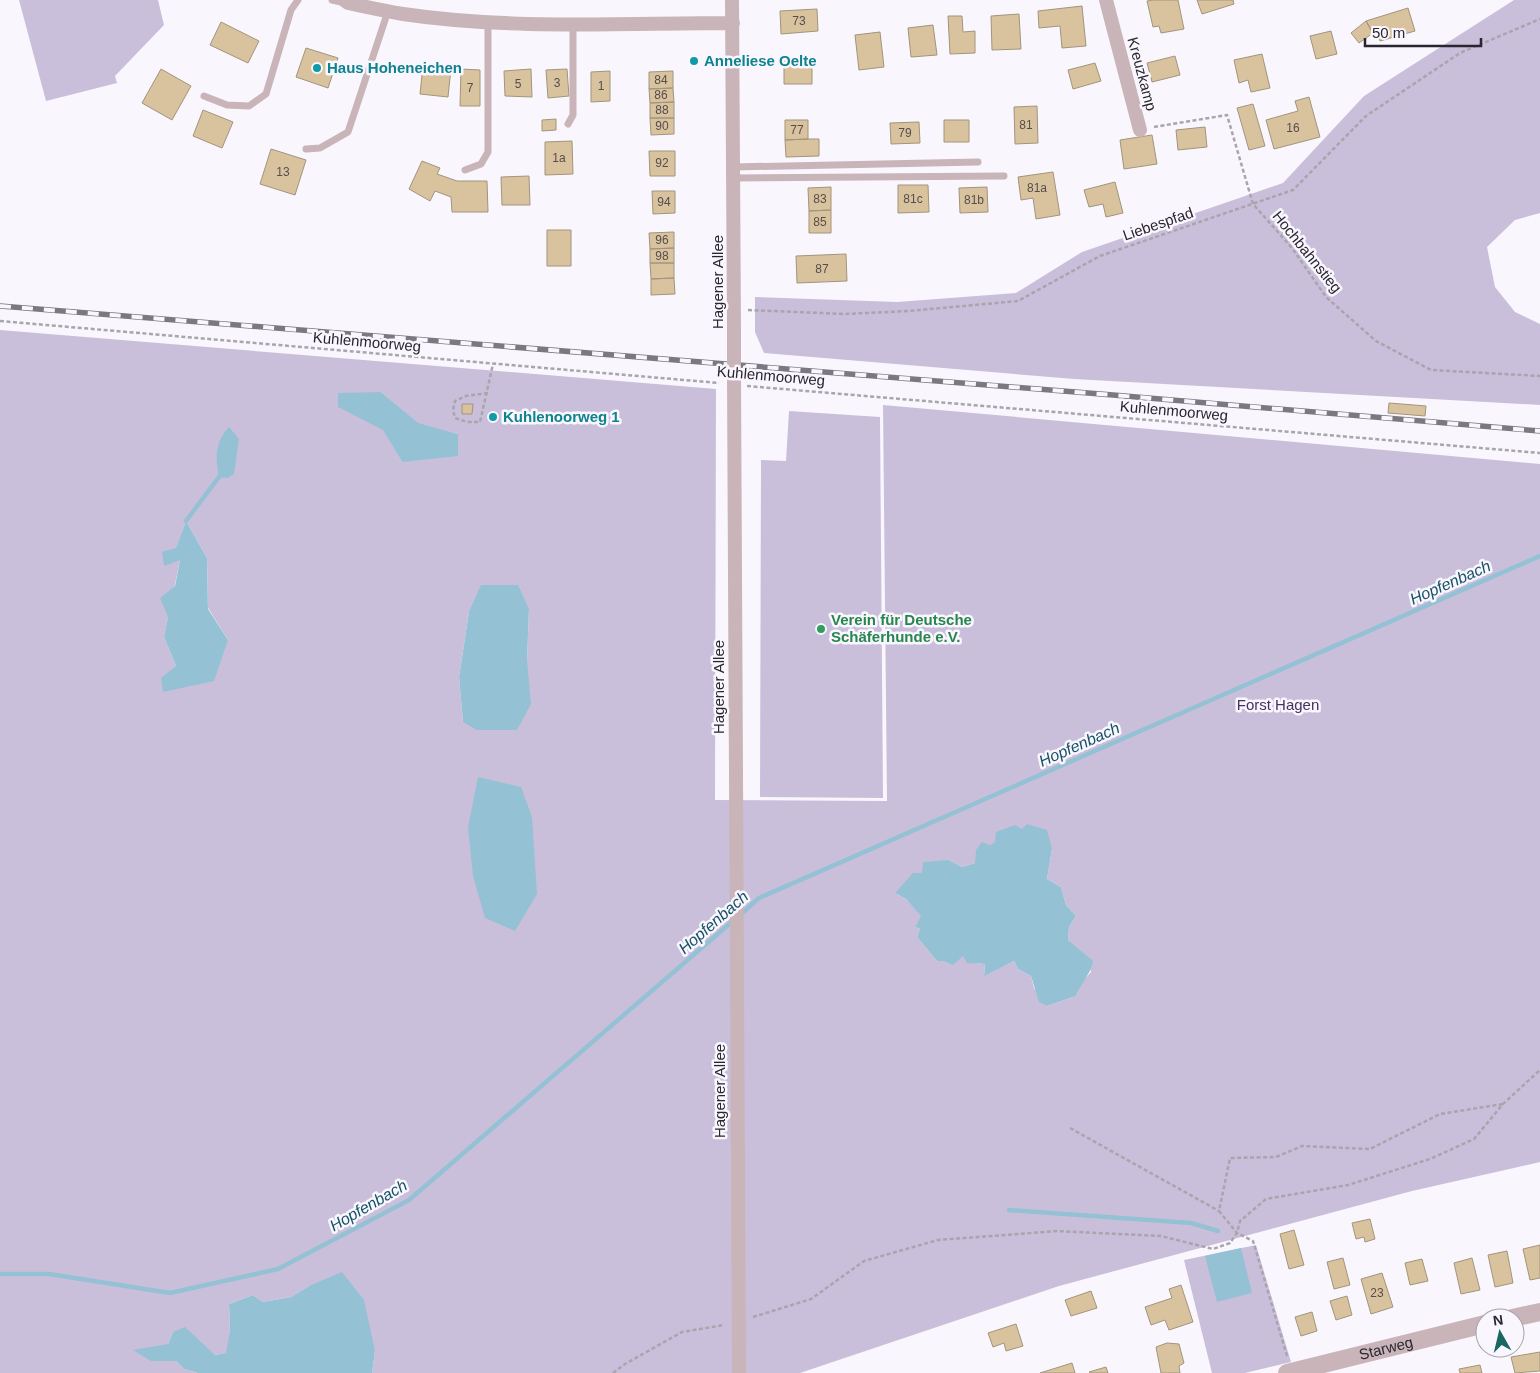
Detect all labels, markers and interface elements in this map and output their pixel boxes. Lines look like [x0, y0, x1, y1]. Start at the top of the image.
house number: 73 [792, 14, 806, 28]
scale bar [1365, 15, 1481, 47]
text: 50 m [1372, 24, 1405, 41]
street label: Kreuzkamp [1124, 35, 1161, 113]
place label: Anneliese Oelte [704, 52, 817, 69]
marker: Anneliese Oelte [688, 55, 700, 67]
place label: Haus Hoheneichen [327, 59, 462, 76]
marker: Haus Hoheneichen [311, 62, 323, 74]
house number: 84 [654, 73, 668, 87]
house number: 3 [554, 76, 561, 90]
house number: 5 [515, 77, 522, 91]
house number: 1 [598, 79, 605, 93]
house number: 7 [467, 81, 474, 95]
house number: 86 [654, 88, 668, 102]
house number: 88 [655, 103, 669, 117]
house number: 81 [1019, 118, 1033, 132]
house number: 90 [655, 119, 669, 133]
house number: 16 [1286, 121, 1300, 135]
house number: 77 [790, 123, 804, 137]
house number: 79 [898, 126, 912, 140]
house number: 1a [552, 151, 566, 165]
house number: 92 [655, 156, 669, 170]
house number: 13 [276, 165, 290, 179]
house number: 81a [1027, 181, 1047, 195]
house number: 83 [813, 192, 827, 206]
house number: 81c [903, 192, 923, 206]
house number: 81b [964, 193, 984, 207]
house number: 94 [657, 195, 671, 209]
street label: Liebespfad [1120, 204, 1195, 244]
street label: Hochbahnstieg [1269, 207, 1345, 296]
house number: 85 [813, 215, 827, 229]
house number: 96 [655, 233, 669, 247]
street label: Hagener Allee [709, 235, 726, 329]
house number: 98 [655, 249, 669, 263]
house number: 87 [815, 262, 829, 276]
street label: Kuhlenmoorweg [312, 328, 422, 355]
street label: Kuhlenmoorweg [716, 362, 826, 389]
street label: Kuhlenmoorweg [1119, 397, 1229, 424]
place label: Kuhlenoorweg 1 [503, 408, 620, 425]
marker: Kuhlenoorweg 1 [487, 411, 499, 423]
water label: Hopfenbach [1407, 557, 1493, 608]
place label: Verein für Deutsche Schäferhunde e.V. [831, 611, 972, 645]
marker: Verein für Deutsche Schäferhunde e.V. [815, 623, 827, 635]
street label: Hagener Allee [710, 640, 727, 734]
park label: Forst Hagen [1237, 696, 1319, 713]
water label: Hopfenbach [1036, 719, 1122, 770]
water label: Hopfenbach [675, 888, 752, 957]
street label: Hagener Allee [711, 1044, 728, 1138]
water label: Hopfenbach [327, 1176, 410, 1234]
house number: 23 [1370, 1286, 1384, 1300]
north arrow [1475, 1308, 1525, 1358]
text: N [1492, 1311, 1504, 1329]
street label: Starweg [1357, 1333, 1415, 1363]

